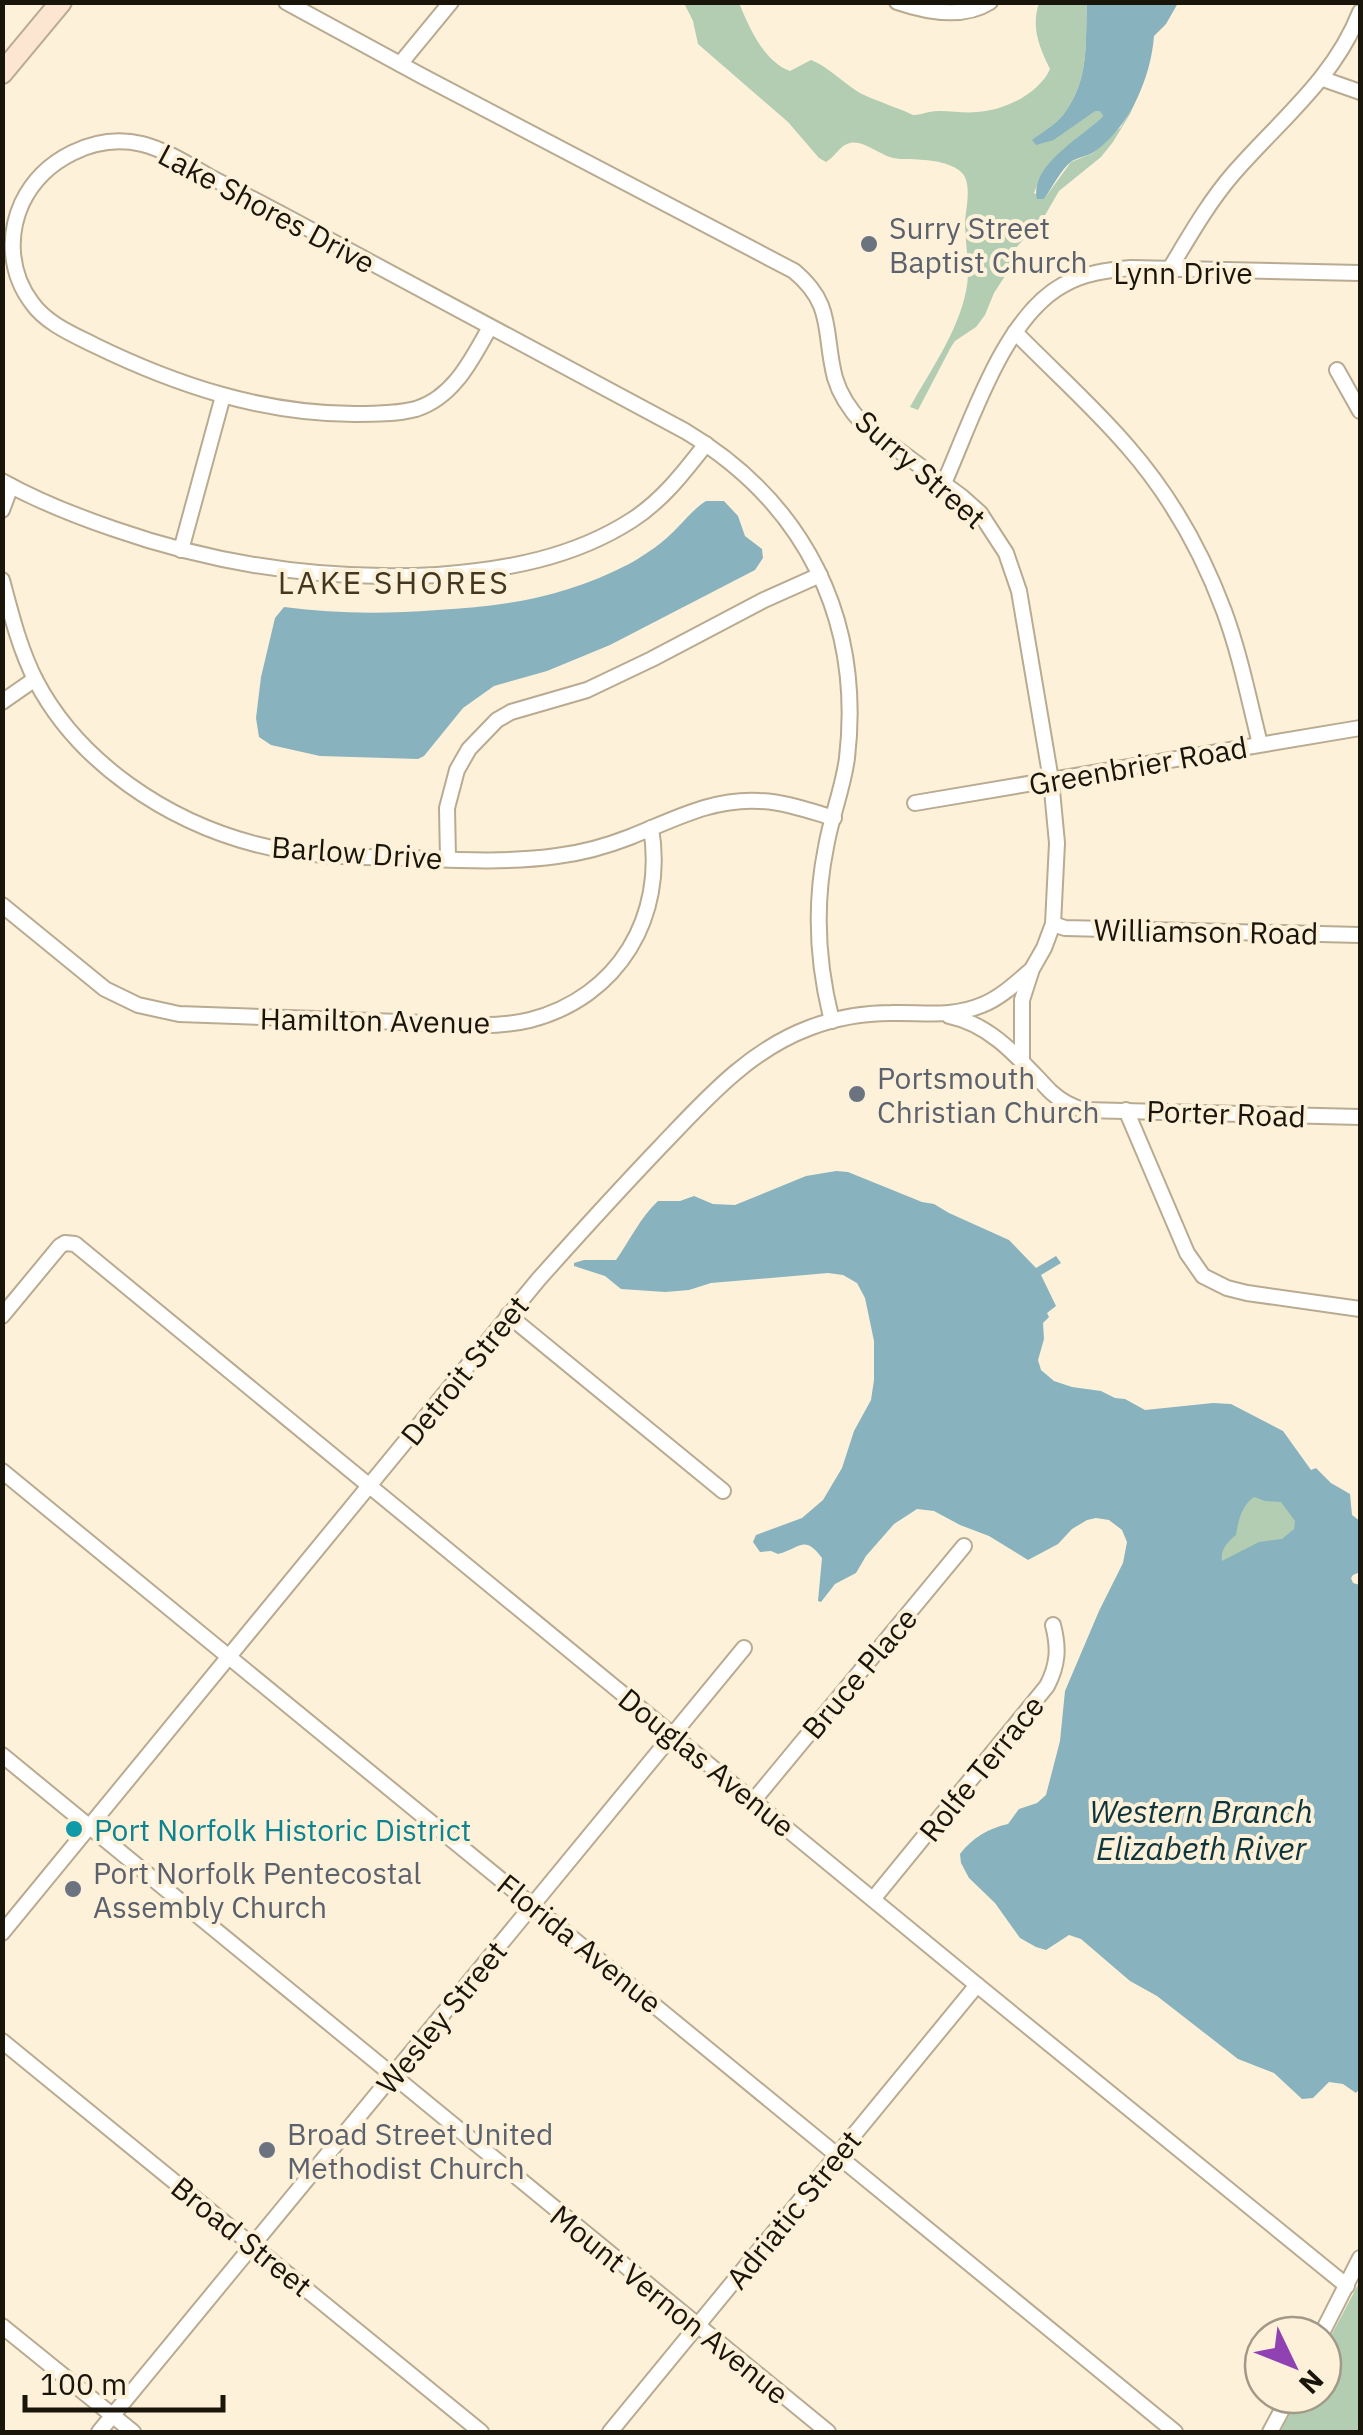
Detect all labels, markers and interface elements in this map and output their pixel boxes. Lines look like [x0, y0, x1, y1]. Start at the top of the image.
street label: Lake Shores Drive [152, 134, 382, 282]
place label: Surry Street Baptist Church [889, 208, 1088, 281]
marker: Surry Street Baptist Church [858, 233, 880, 255]
street label: Lynn Drive [1113, 253, 1253, 292]
street label: Surry Street [847, 401, 995, 537]
district label: LAKE SHORES [278, 561, 510, 603]
street label: Greenbrier Road [1026, 727, 1250, 803]
street label: Barlow Drive [270, 827, 444, 877]
street label: Williamson Road [1093, 910, 1319, 952]
street label: Hamilton Avenue [259, 998, 491, 1042]
place label: Portsmouth Christian Church [877, 1058, 1099, 1131]
marker: Portsmouth Christian Church [846, 1083, 868, 1105]
street label: Porter Road [1146, 1091, 1306, 1135]
street label: Detroit Street [392, 1287, 536, 1453]
street label: Bruce Place [793, 1599, 925, 1747]
street label: Douglas Avenue [611, 1679, 803, 1845]
street label: Rolfe Terrace [910, 1687, 1052, 1849]
water label: Western Branch Elizabeth River [1089, 1790, 1313, 1869]
place label: Port Norfolk Historic District [94, 1810, 471, 1849]
marker: Port Norfolk Historic District [63, 1818, 85, 1840]
place label: Port Norfolk Pentecostal Assembly Church [93, 1853, 422, 1926]
street label: Florida Avenue [490, 1865, 670, 2021]
marker: Port Norfolk Pentecostal Assembly Church [62, 1878, 84, 1900]
street label: Wesley Street [367, 1932, 515, 2102]
place label: Broad Street United Methodist Church [287, 2114, 553, 2187]
street label: Adriatic Street [717, 2121, 869, 2297]
marker: Broad Street United Methodist Church [256, 2139, 278, 2161]
street label: Broad Street [164, 2167, 320, 2305]
street label: Mount Vernon Avenue [543, 2196, 797, 2412]
north arrow [1243, 2315, 1343, 2415]
scale bar [25, 2350, 222, 2412]
text: N [1291, 2362, 1332, 2402]
text: 100 m [40, 2364, 127, 2403]

